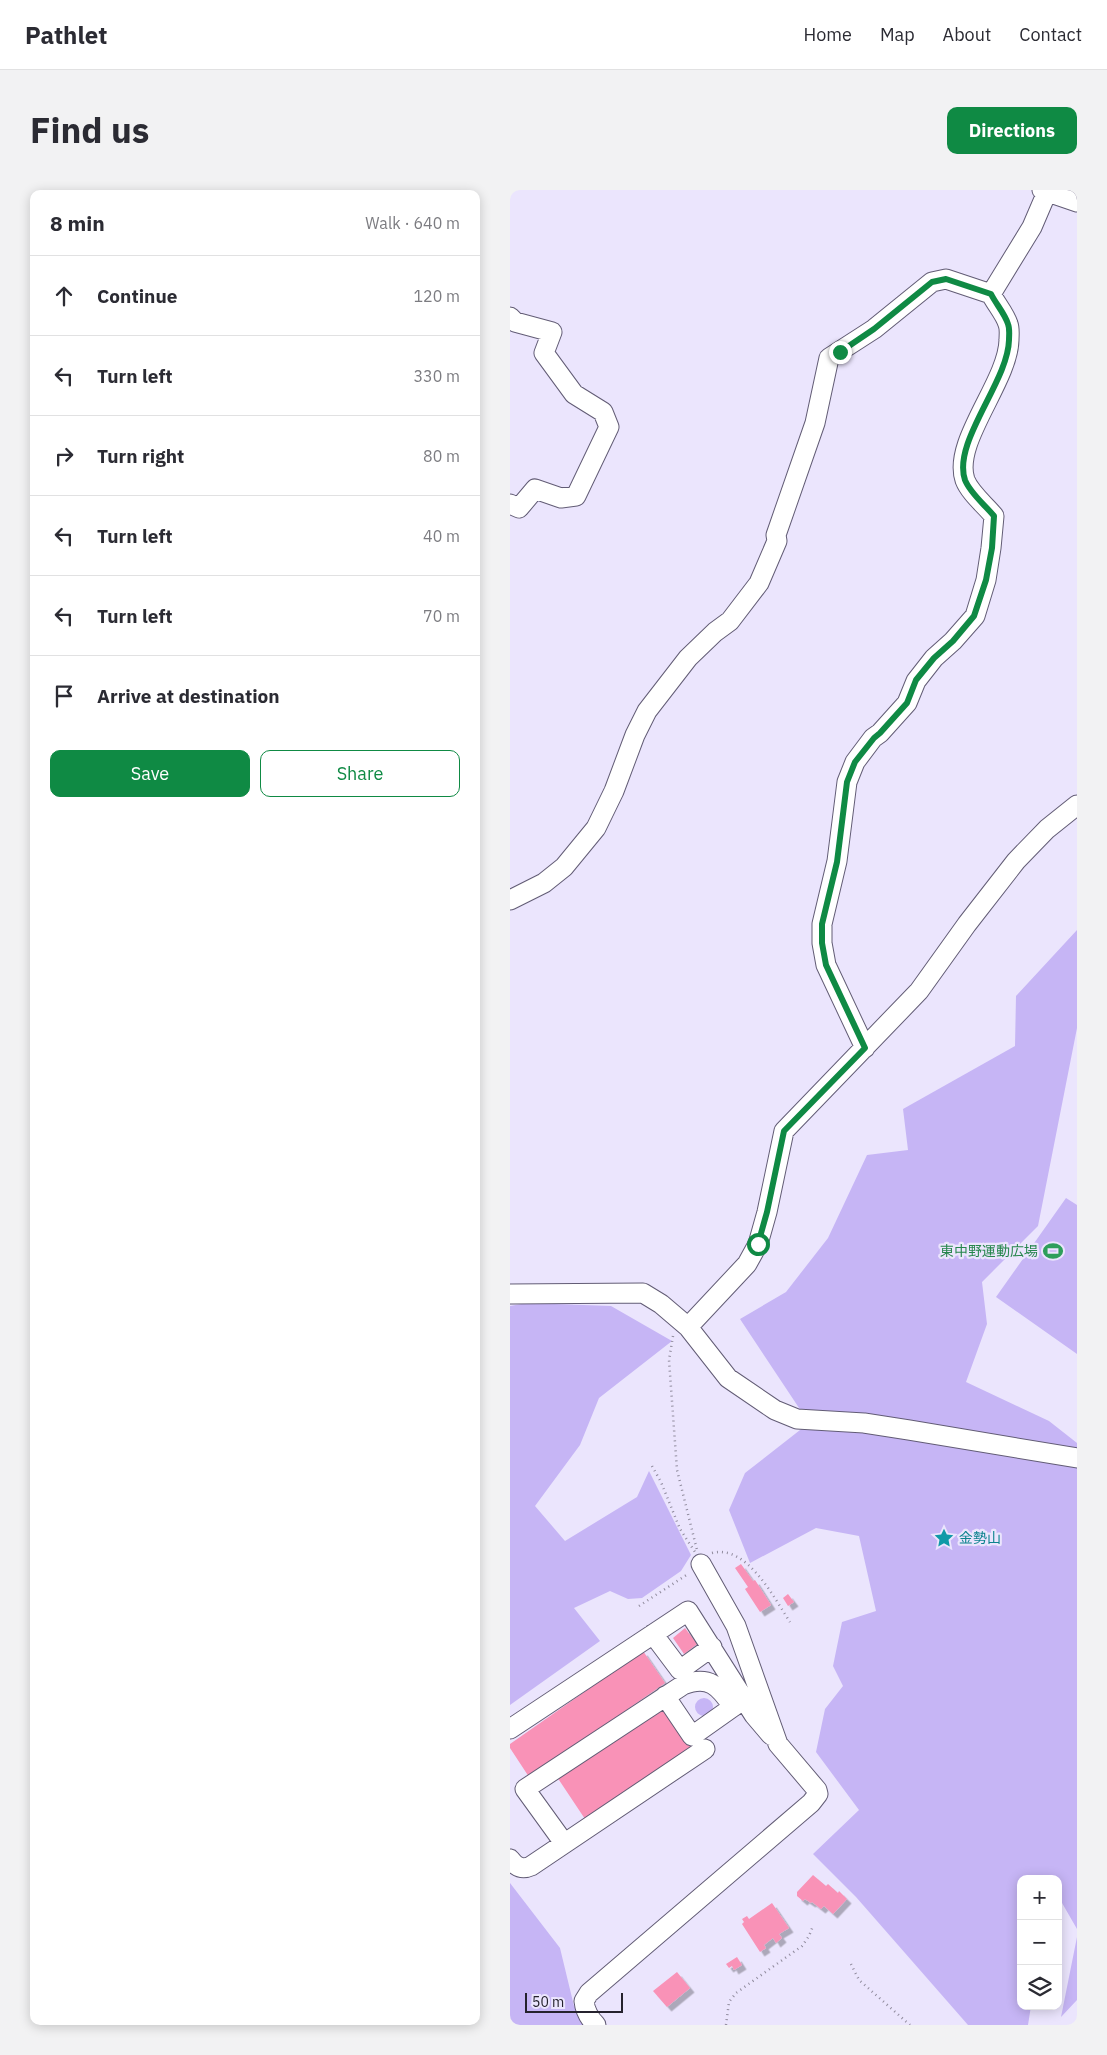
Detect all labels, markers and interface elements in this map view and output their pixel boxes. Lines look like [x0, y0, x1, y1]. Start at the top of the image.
text: Pathlet [25, 19, 107, 51]
text: Home [804, 23, 852, 46]
text: Map [880, 23, 915, 46]
text: About [943, 23, 991, 46]
text: Contact [1019, 23, 1082, 46]
text: Find us [30, 107, 149, 153]
button: Directions [947, 107, 1077, 154]
text: 8 min [50, 209, 105, 237]
text: Walk · 640 m [365, 213, 460, 233]
icon: ahead [50, 282, 78, 310]
text: Continue [97, 284, 177, 308]
text: 120 m [413, 286, 460, 306]
route end [829, 341, 852, 364]
icon: left [50, 362, 78, 390]
text: Turn left [97, 364, 173, 388]
text: 330 m [413, 366, 460, 386]
icon: right [50, 442, 78, 470]
text: Turn right [97, 444, 184, 468]
text: 80 m [423, 446, 460, 466]
icon: left [50, 522, 78, 550]
text: Turn left [97, 524, 173, 548]
text: 40 m [423, 526, 460, 546]
icon: left [50, 602, 78, 630]
text: Turn left [97, 604, 173, 628]
text: 70 m [423, 606, 460, 626]
icon: arrive [50, 682, 78, 710]
text: Arrive at destination [97, 684, 280, 708]
button: Save [50, 750, 250, 797]
button: Share [260, 750, 460, 797]
route start [747, 1233, 770, 1256]
sports icon: 東中野運動広場 [1042, 1240, 1064, 1262]
place label: 東中野運動広場 [940, 1242, 1038, 1260]
place icon: 金勢山 [933, 1527, 955, 1549]
place label: 金勢山 [959, 1529, 1001, 1547]
map controls [1017, 1875, 1062, 2010]
button: + [1017, 1875, 1062, 1920]
button: − [1017, 1920, 1062, 1965]
button: layers [1017, 1965, 1062, 2010]
scale bar [525, 1990, 622, 2013]
text: 50 m [532, 1993, 564, 2011]

